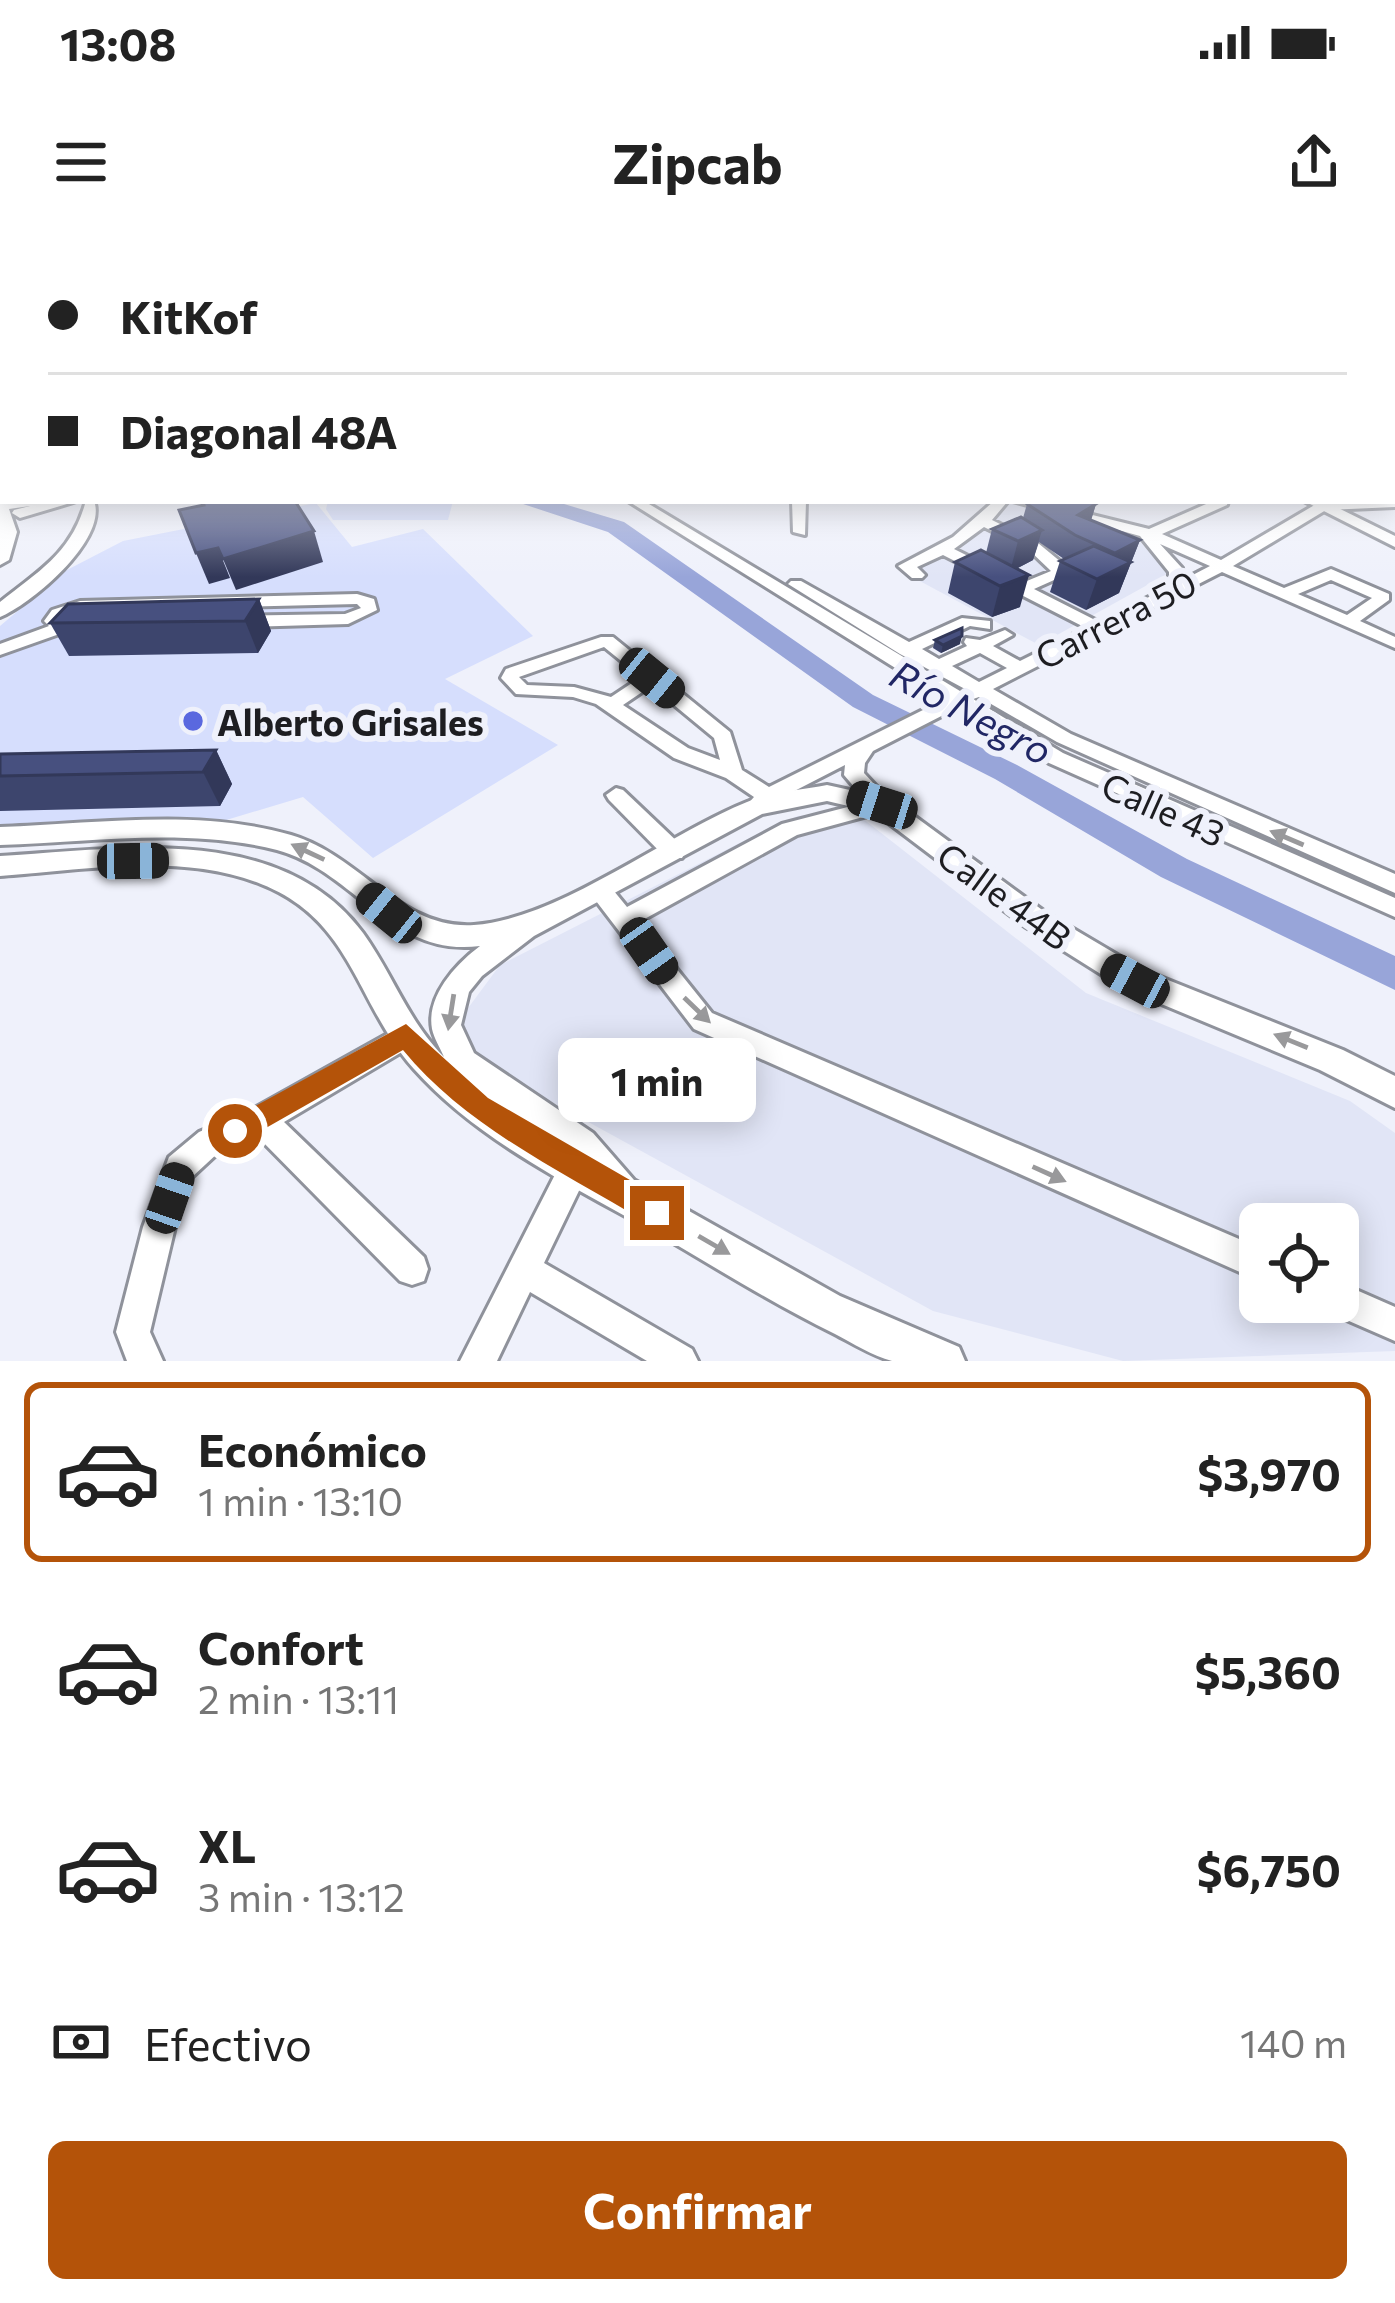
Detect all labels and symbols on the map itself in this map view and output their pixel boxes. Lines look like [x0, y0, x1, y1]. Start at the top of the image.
street label: Carrera 50 [1027, 559, 1203, 677]
car [613, 641, 691, 715]
water label: Río Negro [883, 648, 1061, 774]
place label: Alberto Grisales [217, 699, 484, 743]
marker: Alberto Grisales [180, 708, 206, 734]
street label: Calle 43 [1096, 762, 1232, 854]
car [842, 777, 922, 833]
one-way arrow [1269, 828, 1305, 847]
street label: Calle 44B [930, 832, 1080, 958]
car [97, 842, 169, 880]
one-way arrow [290, 842, 325, 862]
car [350, 876, 428, 950]
car [614, 911, 684, 991]
car [1095, 948, 1175, 1014]
one-way arrow [441, 994, 460, 1031]
one-way arrow [682, 996, 711, 1024]
one-way arrow [1272, 1031, 1308, 1050]
callout: 1 min [558, 1039, 756, 1123]
route start [208, 1104, 262, 1158]
car [141, 1158, 199, 1238]
one-way arrow [1032, 1164, 1067, 1184]
route end [630, 1186, 684, 1240]
one-way arrow [697, 1234, 730, 1255]

